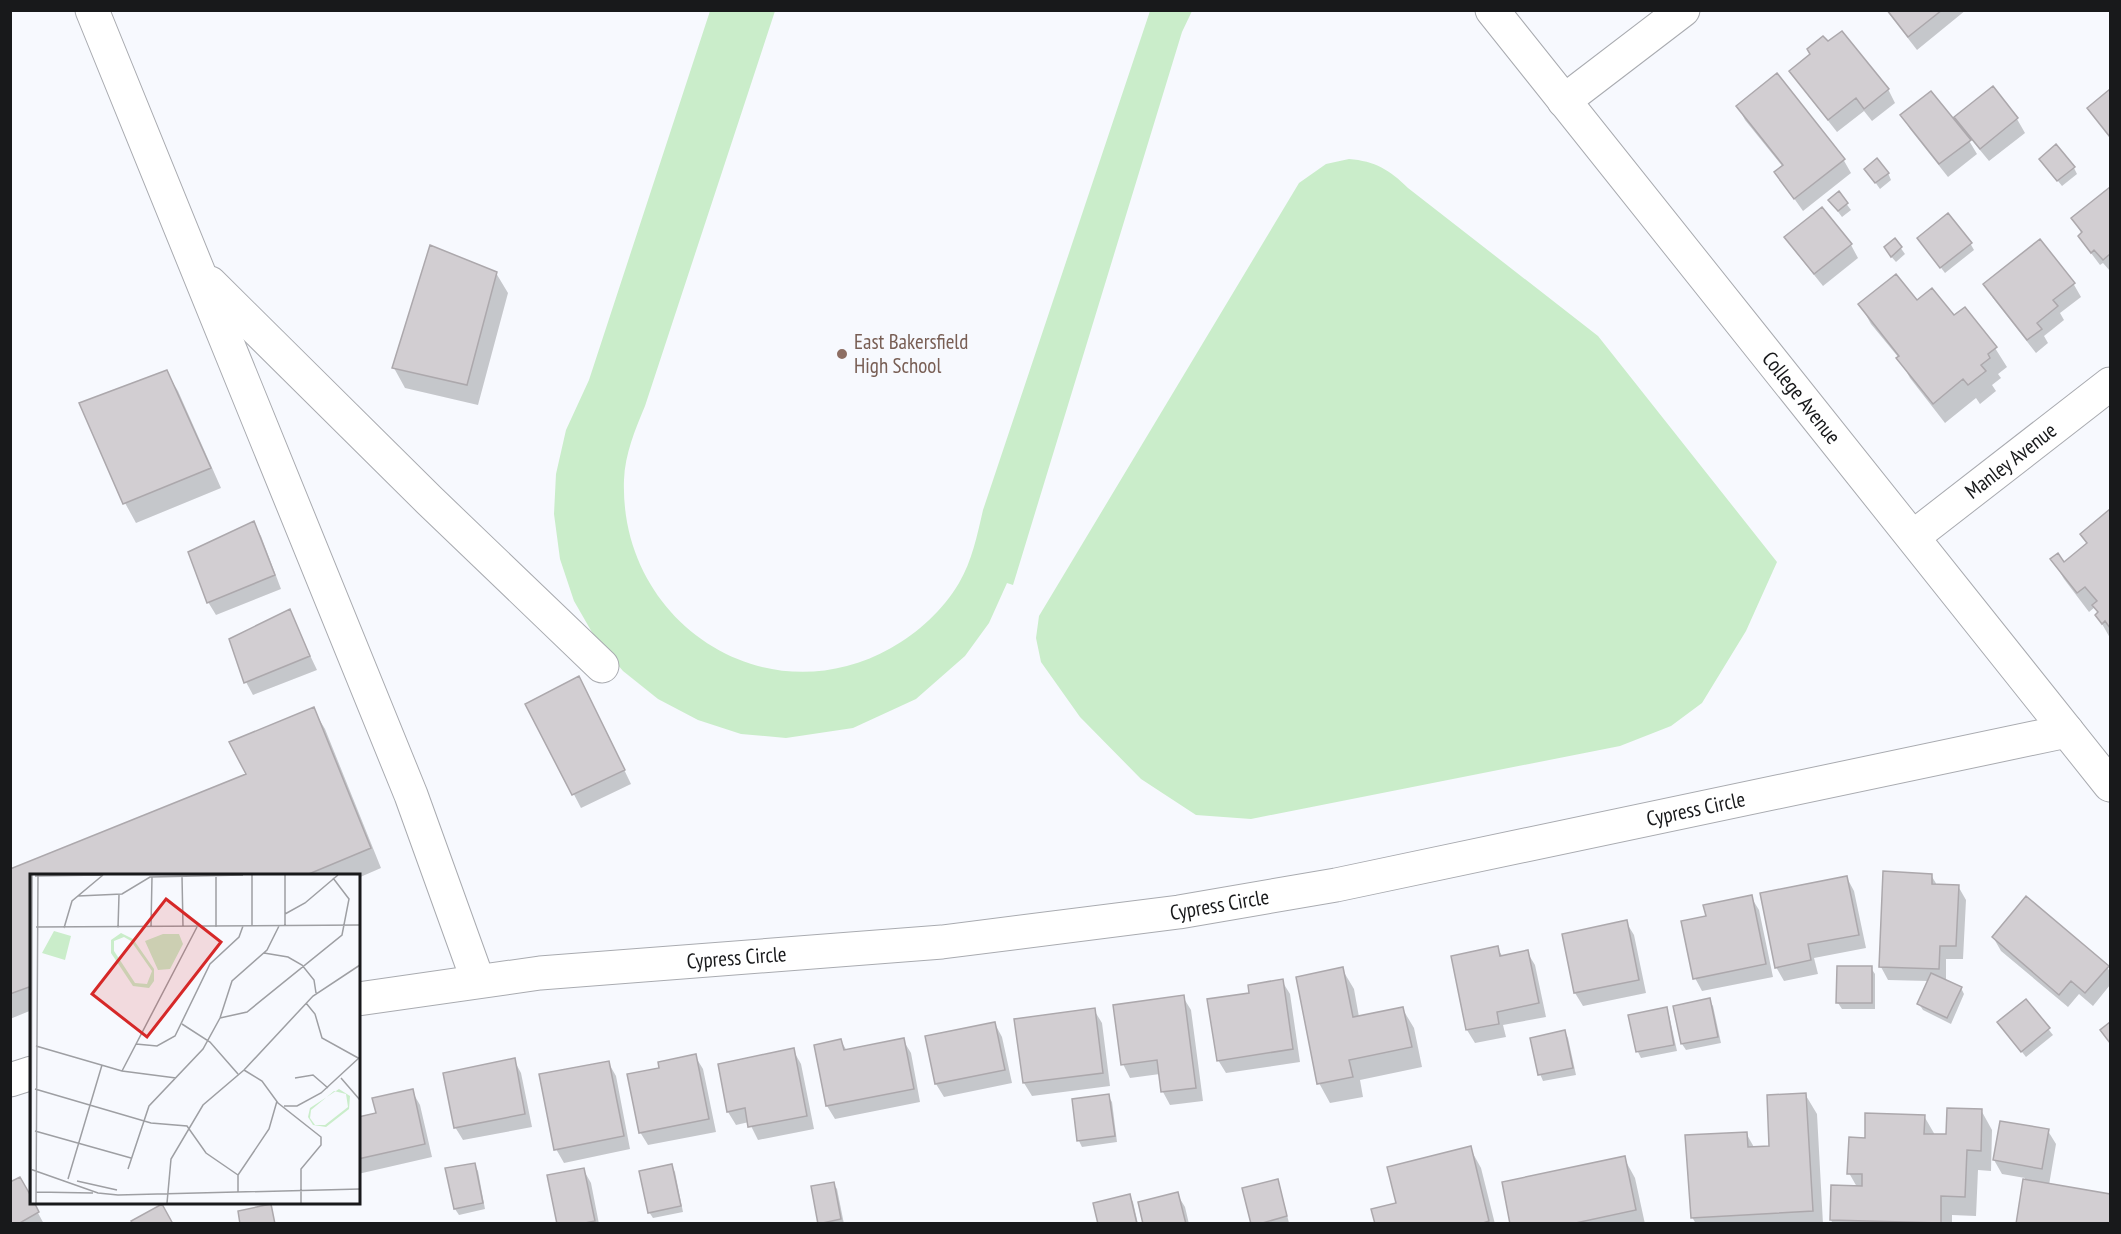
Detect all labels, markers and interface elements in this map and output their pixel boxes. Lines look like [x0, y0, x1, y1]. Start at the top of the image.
place label: East Bakersfield High School [854, 328, 968, 379]
street label: College Avenue [1756, 346, 1847, 449]
marker: East Bakersfield High School [835, 347, 849, 361]
street label: Manley Avenue [1959, 417, 2062, 505]
street label: Cypress Circle [1644, 785, 1748, 832]
inset map [30, 874, 360, 1204]
street label: Cypress Circle [1168, 883, 1271, 926]
street label: Cypress Circle [686, 940, 787, 975]

